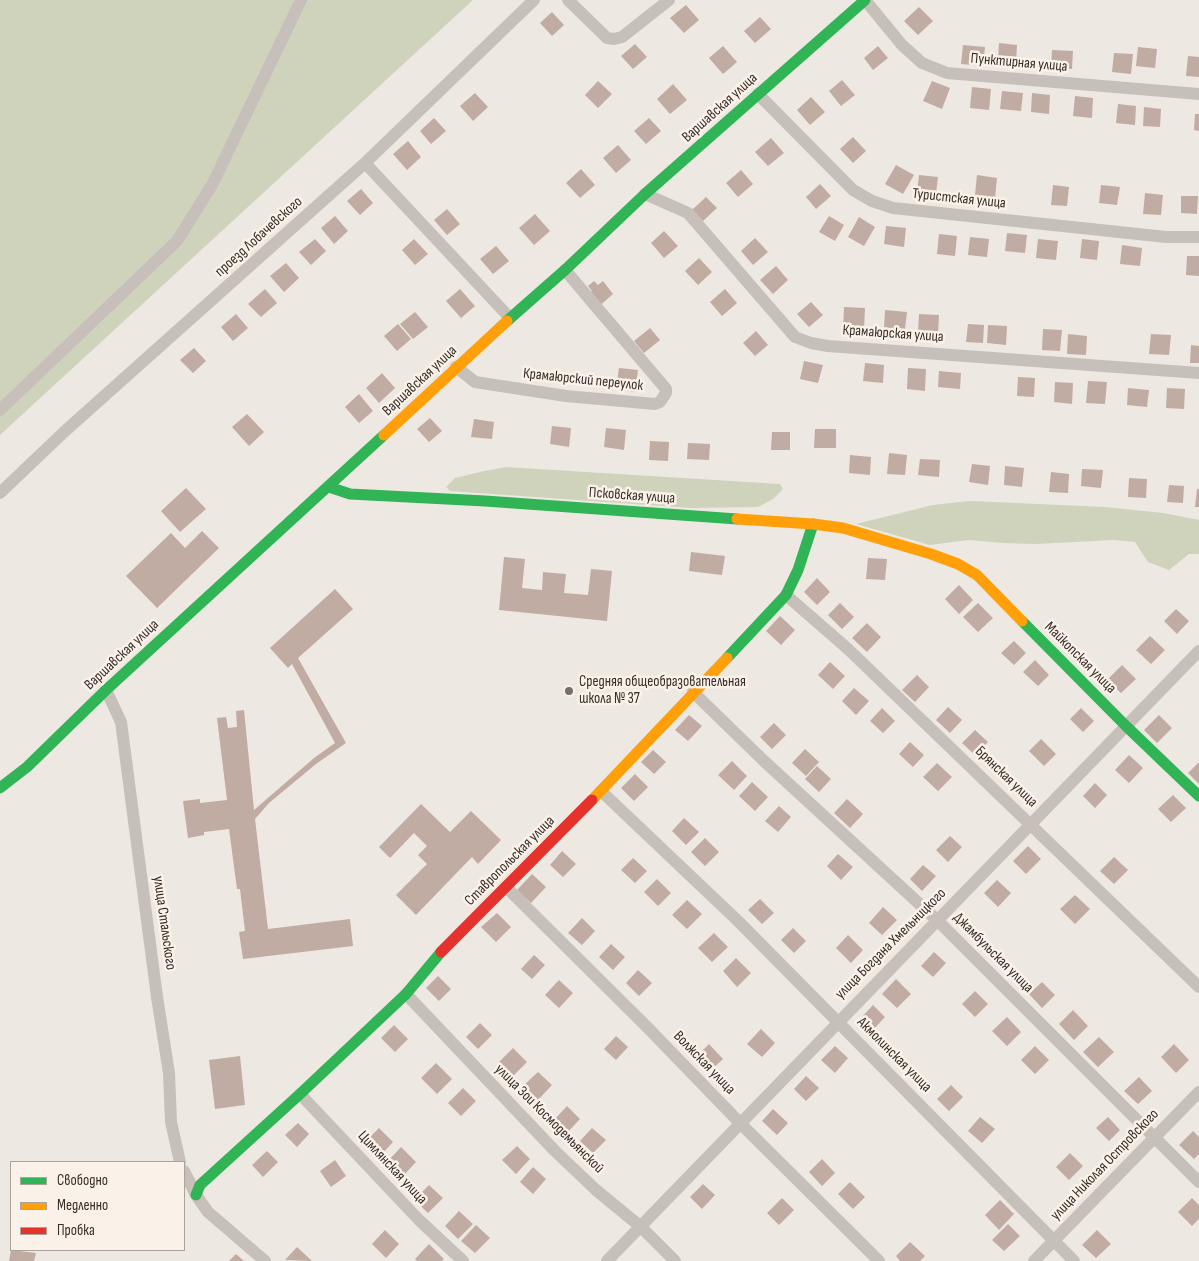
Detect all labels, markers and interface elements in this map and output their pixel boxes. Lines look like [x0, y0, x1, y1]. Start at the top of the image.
street label: Пунктирная улица [970, 50, 1068, 76]
street label: Варшавская улица [679, 69, 761, 147]
street label: Туристская улица [911, 185, 1007, 213]
street label: проезд Лобачевского [212, 193, 306, 281]
street label: Крамаюрская улица [842, 321, 944, 347]
street label: Варшавская улица [379, 342, 461, 420]
street label: Крамаюрский переулок [522, 365, 644, 395]
street label: Псковская улица [588, 484, 676, 508]
street label: Варшавская улица [81, 616, 163, 694]
street label: Майкопская улица [1040, 618, 1120, 698]
place label: Средняя общеобразовательная школа № 37 [579, 673, 746, 708]
marker: Средняя общеобразовательная школа № 37 [563, 685, 575, 697]
street label: Брянская улица [971, 743, 1041, 811]
street label: Ставропольская улица [461, 812, 559, 910]
street label: улица Стальского [149, 875, 179, 971]
street label: улица Богдана Хмельницкого [832, 885, 950, 1003]
street label: Джамбульская улица [949, 909, 1037, 997]
street label: Акмолинская улица [853, 1014, 935, 1096]
street label: Волжская улица [669, 1028, 739, 1098]
street label: улица Зои Космодемьянской [491, 1061, 607, 1177]
street label: улица Николая Островского [1047, 1106, 1163, 1224]
street label: Цимлянская улица [354, 1128, 430, 1208]
legend [10, 1161, 185, 1251]
text: Свободно [57, 1171, 108, 1190]
text: Медленно [57, 1196, 108, 1215]
text: Пробка [57, 1221, 95, 1240]

